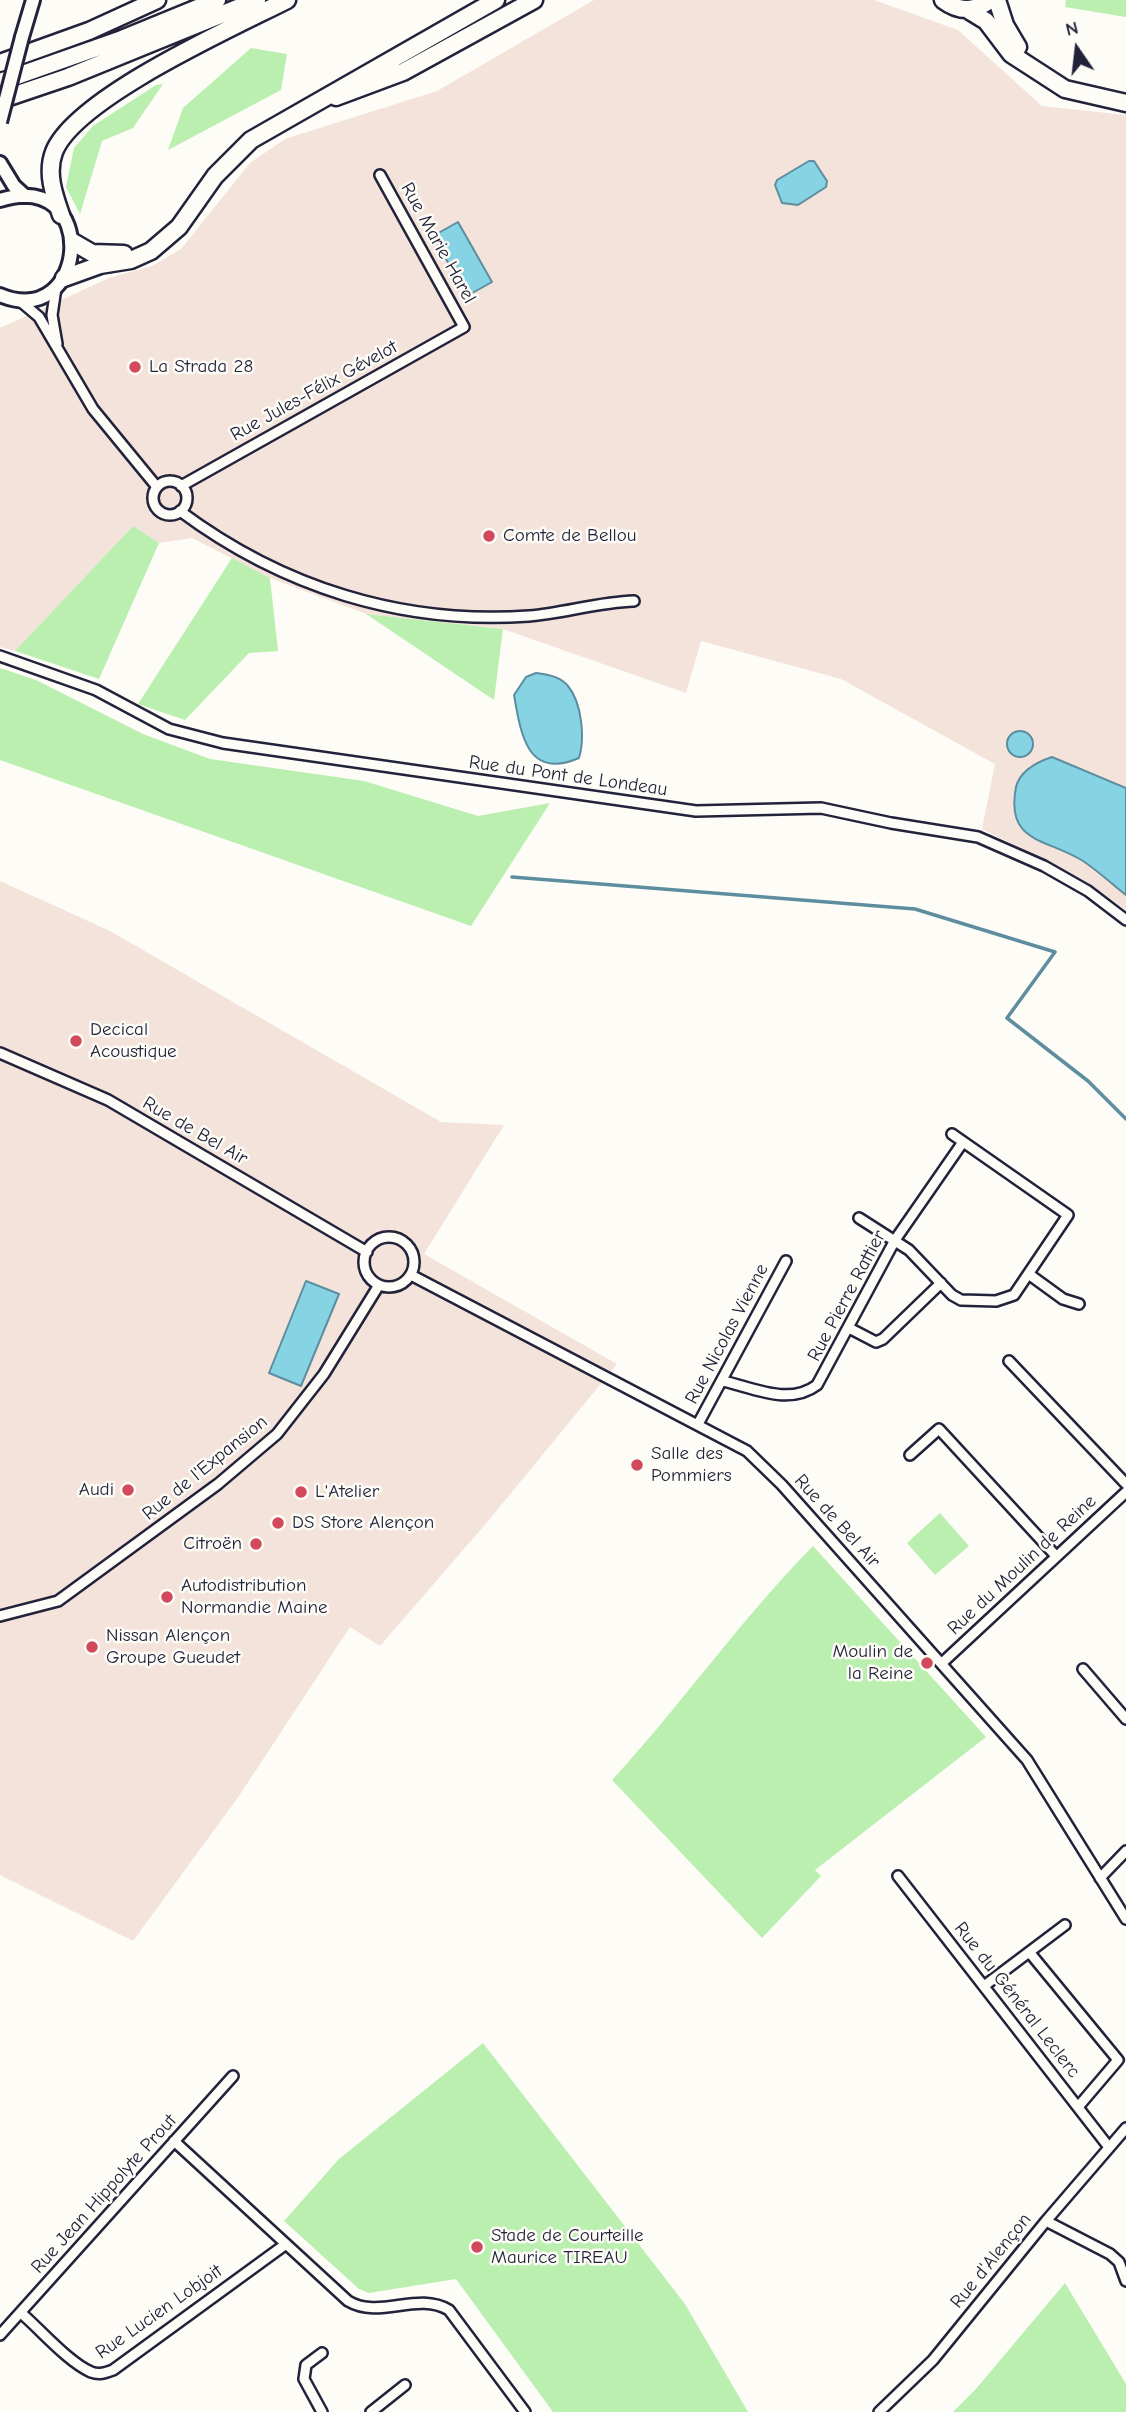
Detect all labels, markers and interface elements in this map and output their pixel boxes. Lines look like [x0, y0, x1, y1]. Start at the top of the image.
north arrow [1042, 14, 1112, 84]
text: N [1063, 16, 1081, 41]
street label: Rue Marie Harel [395, 179, 481, 307]
street label: Rue Jules-Félix Gévelot [227, 336, 401, 446]
place label: La Strada 28 [149, 356, 253, 378]
marker: La Strada 28 [127, 359, 143, 375]
place label: Comte de Bellou [503, 525, 636, 547]
marker: Comte de Bellou [481, 528, 497, 544]
street label: Rue du Pont de Londeau [467, 751, 669, 801]
place label: Decical Acoustique [90, 1019, 177, 1063]
marker: Decical Acoustique [68, 1033, 84, 1049]
street label: Rue de Bel Air [138, 1092, 252, 1170]
street label: Rue Pierre Rattier [803, 1227, 891, 1365]
street label: Rue Nicolas Vienne [680, 1260, 774, 1408]
street label: Rue de l'Expansion [138, 1411, 272, 1525]
place label: Salle des Pommiers [651, 1443, 732, 1487]
marker: Salle des Pommiers [629, 1457, 645, 1473]
street label: Rue de Bel Air [789, 1470, 885, 1572]
place label: Audi [79, 1479, 114, 1501]
place label: L'Atelier [315, 1481, 379, 1503]
marker: Audi [120, 1482, 136, 1498]
marker: L'Atelier [293, 1484, 309, 1500]
street label: Rue du Moulin de Reine [943, 1490, 1101, 1640]
place label: DS Store Alençon [292, 1512, 434, 1534]
marker: DS Store Alençon [270, 1515, 286, 1531]
place label: Citroën [183, 1533, 242, 1555]
marker: Citroën [248, 1536, 264, 1552]
place label: Autodistribution Normandie Maine [181, 1575, 327, 1619]
marker: Autodistribution Normandie Maine [159, 1589, 175, 1605]
place label: Nissan Alençon Groupe Gueudet [106, 1625, 240, 1669]
marker: Nissan Alençon Groupe Gueudet [84, 1639, 100, 1655]
place label: Moulin de la Reine [832, 1641, 913, 1685]
marker: Moulin de la Reine [919, 1655, 935, 1671]
street label: Rue du Général Leclerc [949, 1918, 1085, 2082]
street label: Rue Jean Hippolyte Prout [26, 2110, 182, 2278]
street label: Rue d'Alençon [946, 2209, 1036, 2313]
place label: Stade de Courteille Maurice TIREAU [491, 2225, 644, 2269]
marker: Stade de Courteille Maurice TIREAU [469, 2239, 485, 2255]
street label: Rue Lucien Lobjoit [91, 2260, 227, 2364]

